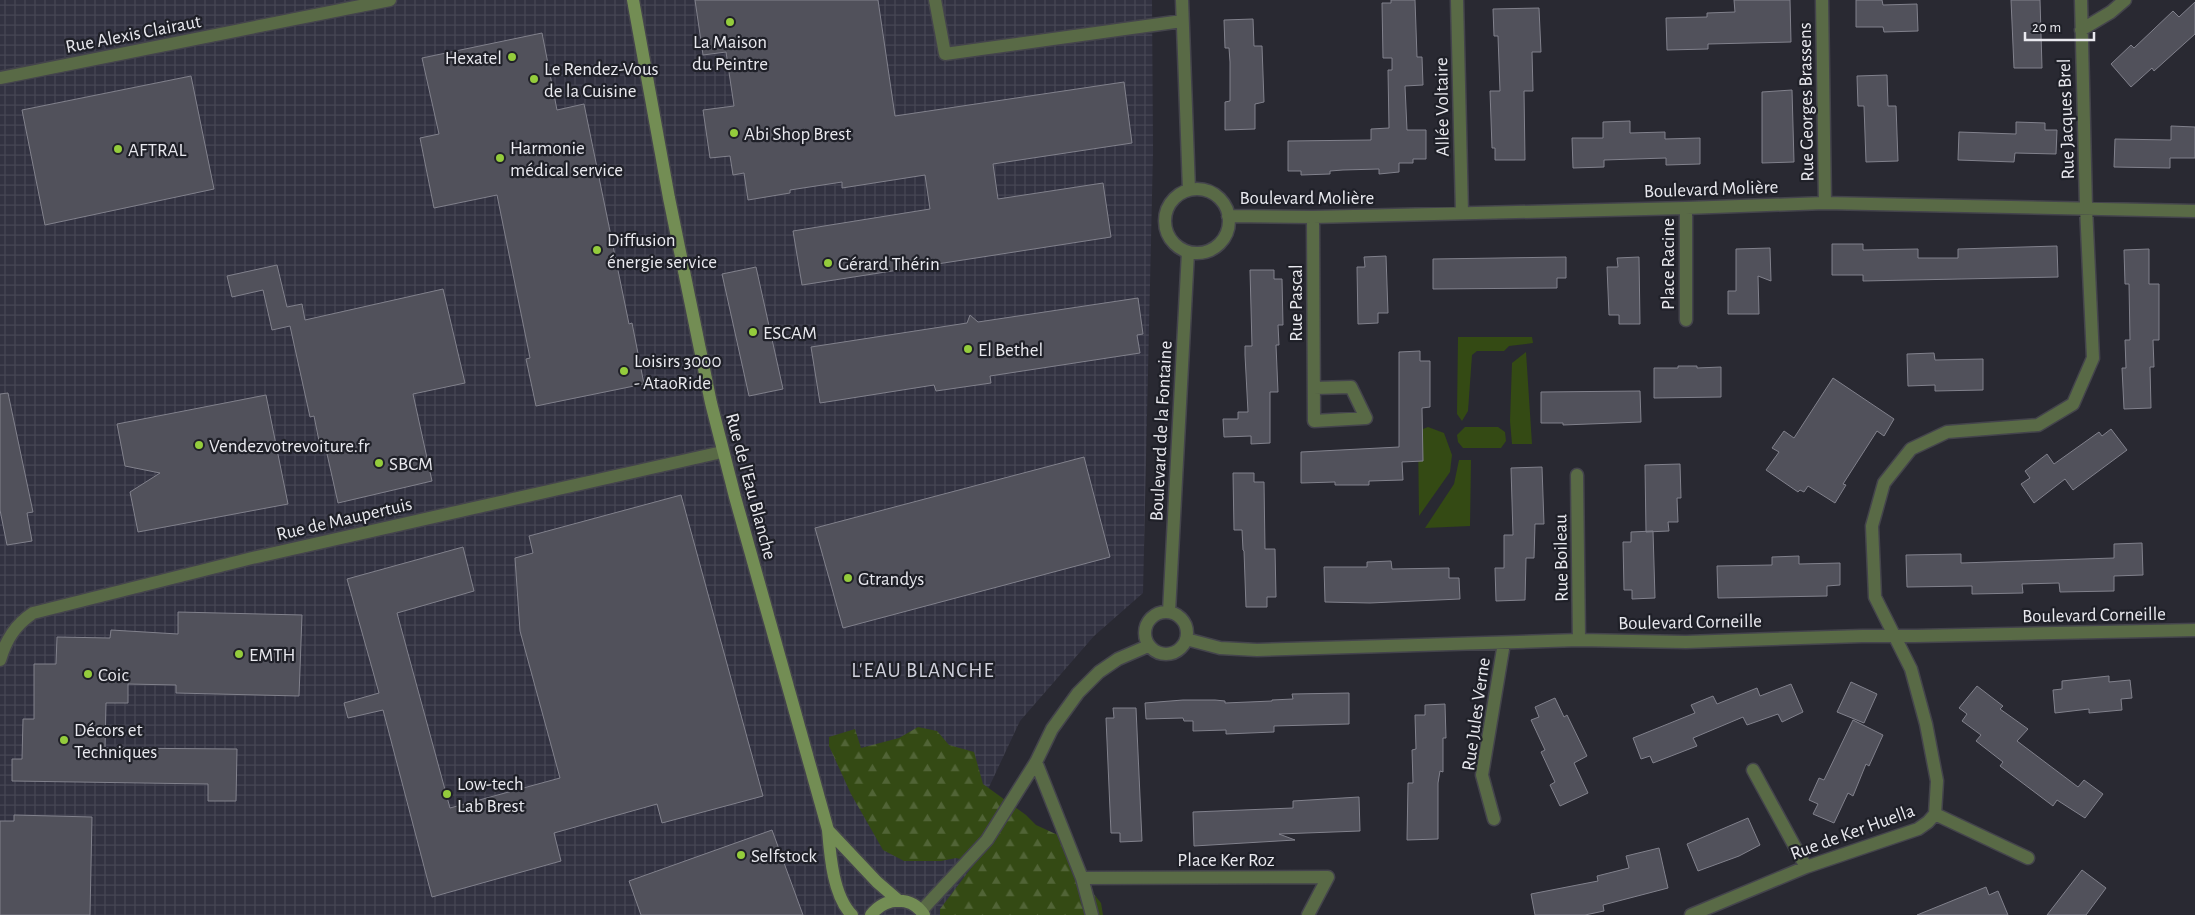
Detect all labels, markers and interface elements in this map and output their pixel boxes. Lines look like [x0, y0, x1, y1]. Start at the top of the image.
scale bar [2025, 10, 2094, 42]
street label: Rue Alexis Clairaut [64, 12, 203, 57]
marker: La Maison du Peintre [724, 16, 736, 28]
text: 20 m [2032, 20, 2061, 35]
street label: Rue Georges Brassens [1796, 22, 1817, 182]
place label: La Maison du Peintre [692, 33, 768, 74]
place label: Hexatel [445, 49, 502, 68]
marker: Hexatel [506, 51, 518, 63]
street label: Allée Voltaire [1432, 57, 1453, 157]
street label: Rue Jacques Brel [2055, 58, 2078, 180]
place label: Le Rendez-Vous de la Cuisine [544, 60, 659, 101]
marker: Le Rendez-Vous de la Cuisine [528, 73, 540, 85]
place label: Abi Shop Brest [744, 125, 851, 144]
marker: Abi Shop Brest [728, 127, 740, 139]
place label: Harmonie médical service [510, 139, 623, 180]
place label: AFTRAL [128, 141, 187, 160]
marker: AFTRAL [112, 143, 124, 155]
marker: Harmonie médical service [494, 152, 506, 164]
street label: Boulevard Molière [1643, 178, 1779, 201]
street label: Boulevard Molière [1240, 189, 1374, 208]
street label: Place Racine [1659, 218, 1678, 310]
place label: Diffusion énergie service [607, 231, 717, 272]
marker: Diffusion énergie service [591, 244, 603, 256]
place label: Gérard Thérin [838, 255, 940, 274]
marker: Gérard Thérin [822, 257, 834, 269]
street label: Rue Pascal [1287, 264, 1306, 342]
place label: ESCAM [763, 324, 817, 343]
marker: ESCAM [747, 326, 759, 338]
street label: Boulevard de la Fontaine [1147, 340, 1176, 522]
place label: El Bethel [978, 341, 1043, 360]
marker: El Bethel [962, 343, 974, 355]
place label: Loisirs 3000 - AtaoRide [634, 352, 721, 393]
marker: Loisirs 3000 - AtaoRide [618, 365, 630, 377]
street label: Rue de l'Eau Blanche [722, 411, 779, 562]
place label: Vendezvotrevoiture.fr [209, 437, 370, 456]
marker: Vendezvotrevoiture.fr [193, 439, 205, 451]
place label: SBCM [389, 455, 433, 474]
marker: SBCM [373, 457, 385, 469]
street label: Rue de Maupertuis [275, 495, 414, 544]
street label: Rue Boileau [1551, 514, 1572, 602]
place label: Gtrandys [858, 570, 924, 589]
marker: Gtrandys [842, 572, 854, 584]
street label: Boulevard Corneille [2022, 605, 2166, 626]
street label: Boulevard Corneille [1618, 612, 1762, 633]
place label: EMTH [249, 646, 295, 665]
marker: EMTH [233, 648, 245, 660]
street label: Rue Jules Verne [1459, 656, 1494, 772]
district label: L'EAU BLANCHE [851, 660, 995, 681]
place label: Coic [98, 666, 129, 685]
marker: Coic [82, 668, 94, 680]
place label: Décors et Techniques [74, 721, 157, 762]
marker: Décors et Techniques [58, 734, 70, 746]
place label: Low-tech Lab Brest [457, 775, 525, 816]
marker: Low-tech Lab Brest [441, 788, 453, 800]
street label: Rue de Ker Huella [1788, 801, 1917, 864]
place label: Selfstock [751, 847, 817, 866]
marker: Selfstock [735, 849, 747, 861]
street label: Place Ker Roz [1177, 851, 1275, 870]

